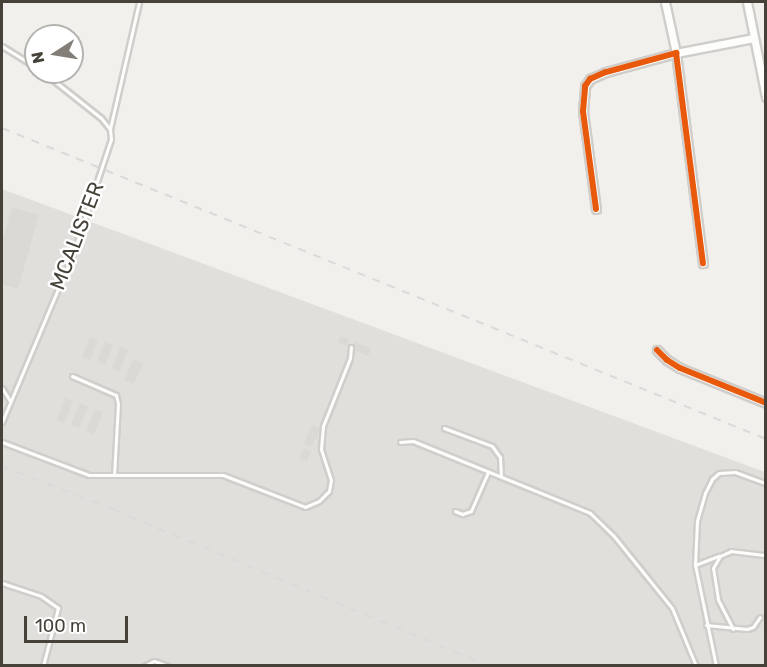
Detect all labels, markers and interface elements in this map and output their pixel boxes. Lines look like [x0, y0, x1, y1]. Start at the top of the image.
north arrow [24, 24, 84, 84]
text: N [27, 50, 48, 65]
street label: MCALISTER [45, 178, 109, 294]
scale bar [27, 604, 130, 642]
text: 100 m [35, 615, 86, 637]

